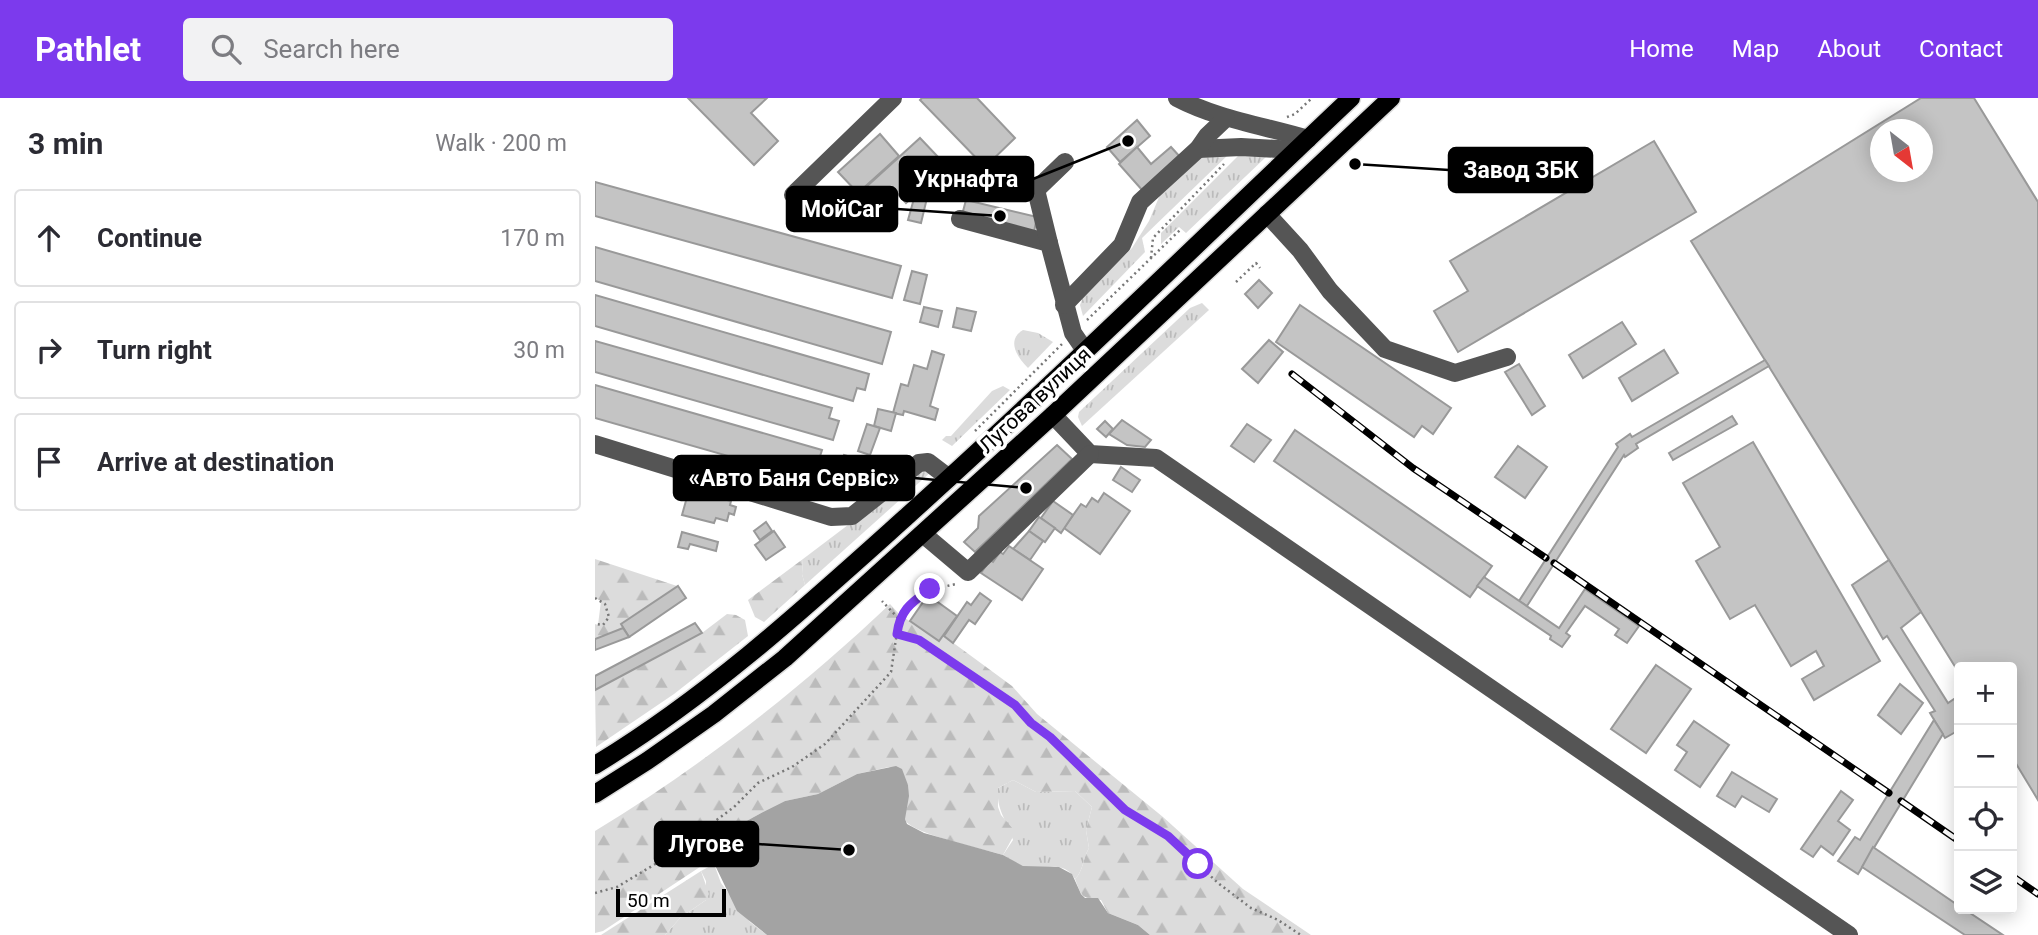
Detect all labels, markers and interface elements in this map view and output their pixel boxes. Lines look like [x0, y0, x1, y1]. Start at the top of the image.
search box [183, 18, 673, 81]
text: Pathlet [35, 30, 141, 69]
icon: search [207, 30, 245, 68]
text: Search here [263, 34, 400, 64]
text: Home [1629, 35, 1694, 63]
text: Map [1732, 35, 1779, 63]
text: About [1817, 35, 1881, 63]
text: Contact [1919, 35, 2003, 63]
north arrow [1870, 119, 1933, 182]
text: 3 min [28, 126, 103, 161]
text: Walk · 200 m [435, 130, 567, 157]
callout: Завод ЗБК [1449, 148, 1592, 192]
callout: Укрнафта [900, 157, 1033, 201]
text: Завод ЗБК [1463, 157, 1579, 184]
text: Укрнафта [914, 166, 1018, 193]
callout: МойCar [787, 187, 897, 231]
text: МойCar [801, 196, 884, 223]
icon: ahead [30, 219, 68, 257]
text: Continue [97, 223, 202, 253]
text: 170 m [500, 225, 565, 252]
icon: right [30, 331, 68, 369]
text: Turn right [97, 335, 212, 365]
text: 30 m [513, 337, 565, 364]
street label: Лугова вулиця [974, 342, 1096, 458]
icon: arrive [30, 443, 68, 481]
text: Arrive at destination [97, 447, 334, 477]
callout: «Авто Баня Сервіс» [674, 456, 914, 500]
text: «Авто Баня Сервіс» [688, 465, 900, 492]
route end [914, 573, 945, 604]
map controls [1954, 662, 2017, 914]
button: + [1954, 662, 2017, 725]
button: − [1954, 725, 2017, 788]
button: locate [1954, 788, 2017, 851]
callout: Лугове [655, 822, 758, 866]
text: Лугове [668, 831, 744, 858]
route start [1182, 848, 1213, 879]
button: layers [1954, 851, 2017, 914]
scale bar [616, 886, 726, 918]
text: 50 m [627, 889, 670, 912]

